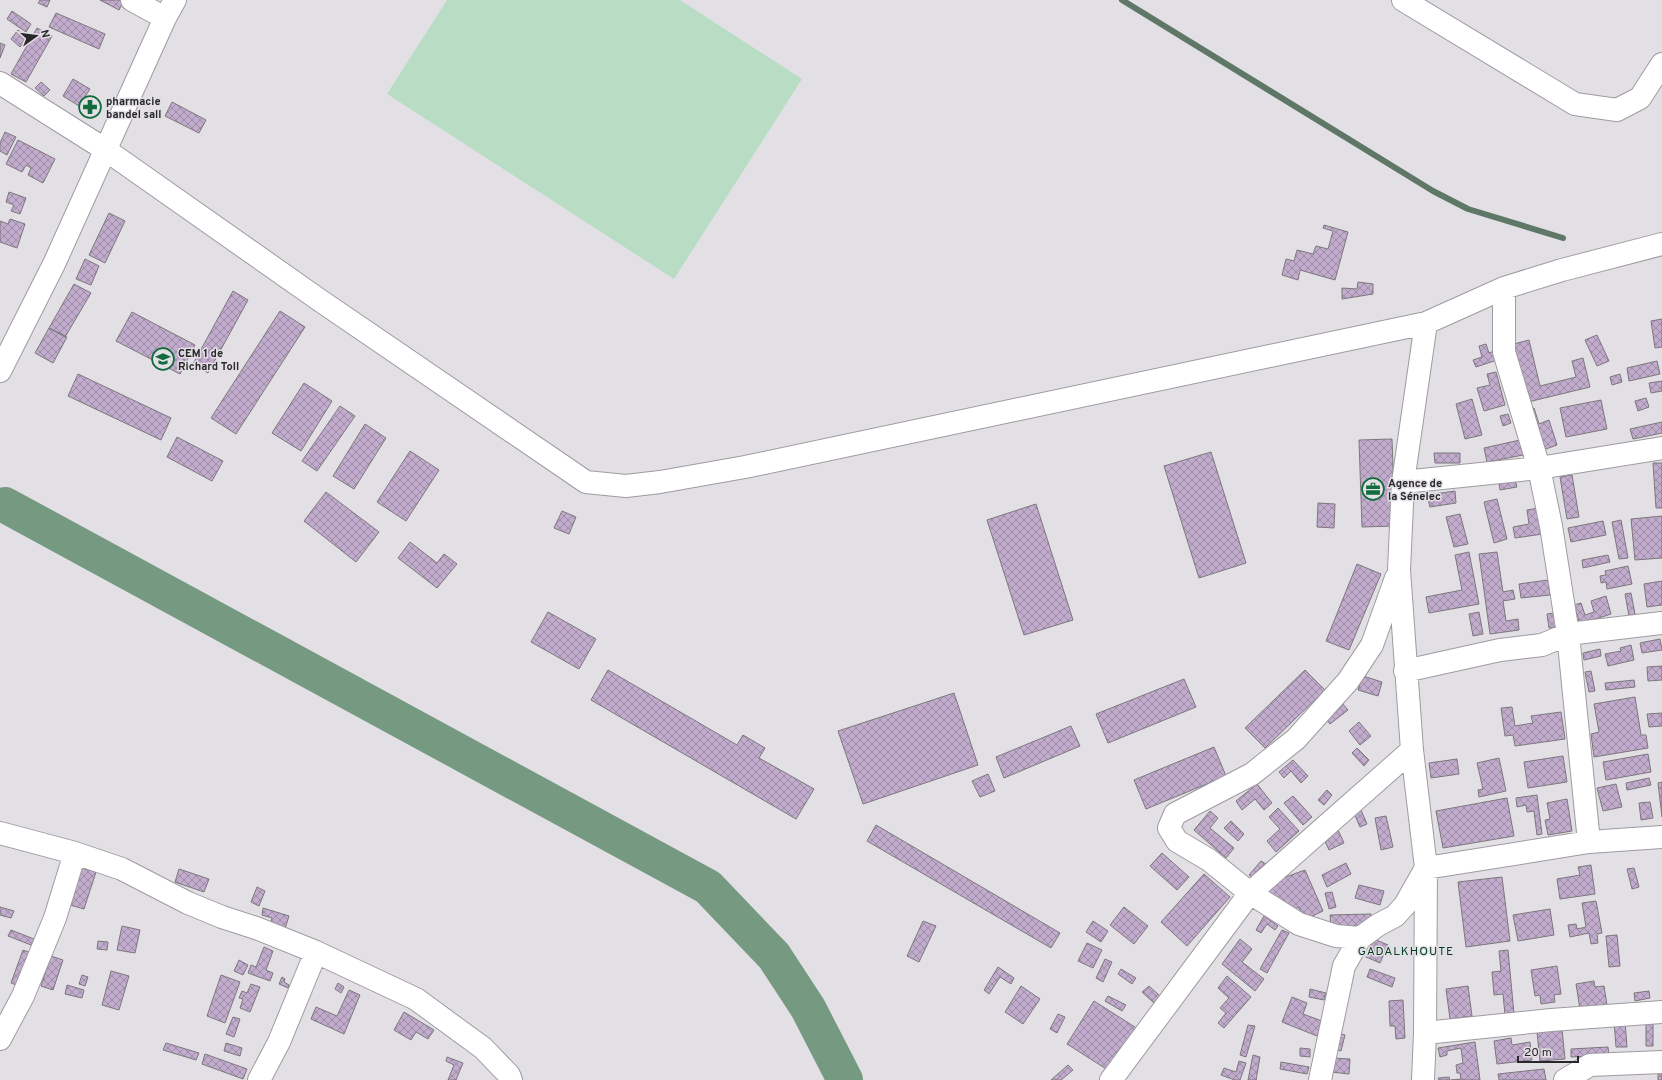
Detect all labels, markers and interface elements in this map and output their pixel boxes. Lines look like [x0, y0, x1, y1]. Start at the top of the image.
north arrow [16, 16, 56, 56]
text: N [37, 28, 52, 39]
pharmacy icon: pharmacie bandel sall [77, 94, 103, 120]
place label: pharmacie bandel sall [106, 95, 161, 122]
school or university icon: CEM 1 de Richard Toll [150, 346, 176, 372]
place label: CEM 1 de Richard Toll [178, 347, 239, 374]
office icon: Agence de la Sénelec [1360, 476, 1386, 502]
place label: Agence de la Sénelec [1388, 477, 1442, 504]
district label: GADALKHOUTE [1358, 944, 1454, 960]
scale bar [1518, 1038, 1578, 1064]
text: 20 m [1524, 1045, 1552, 1061]

